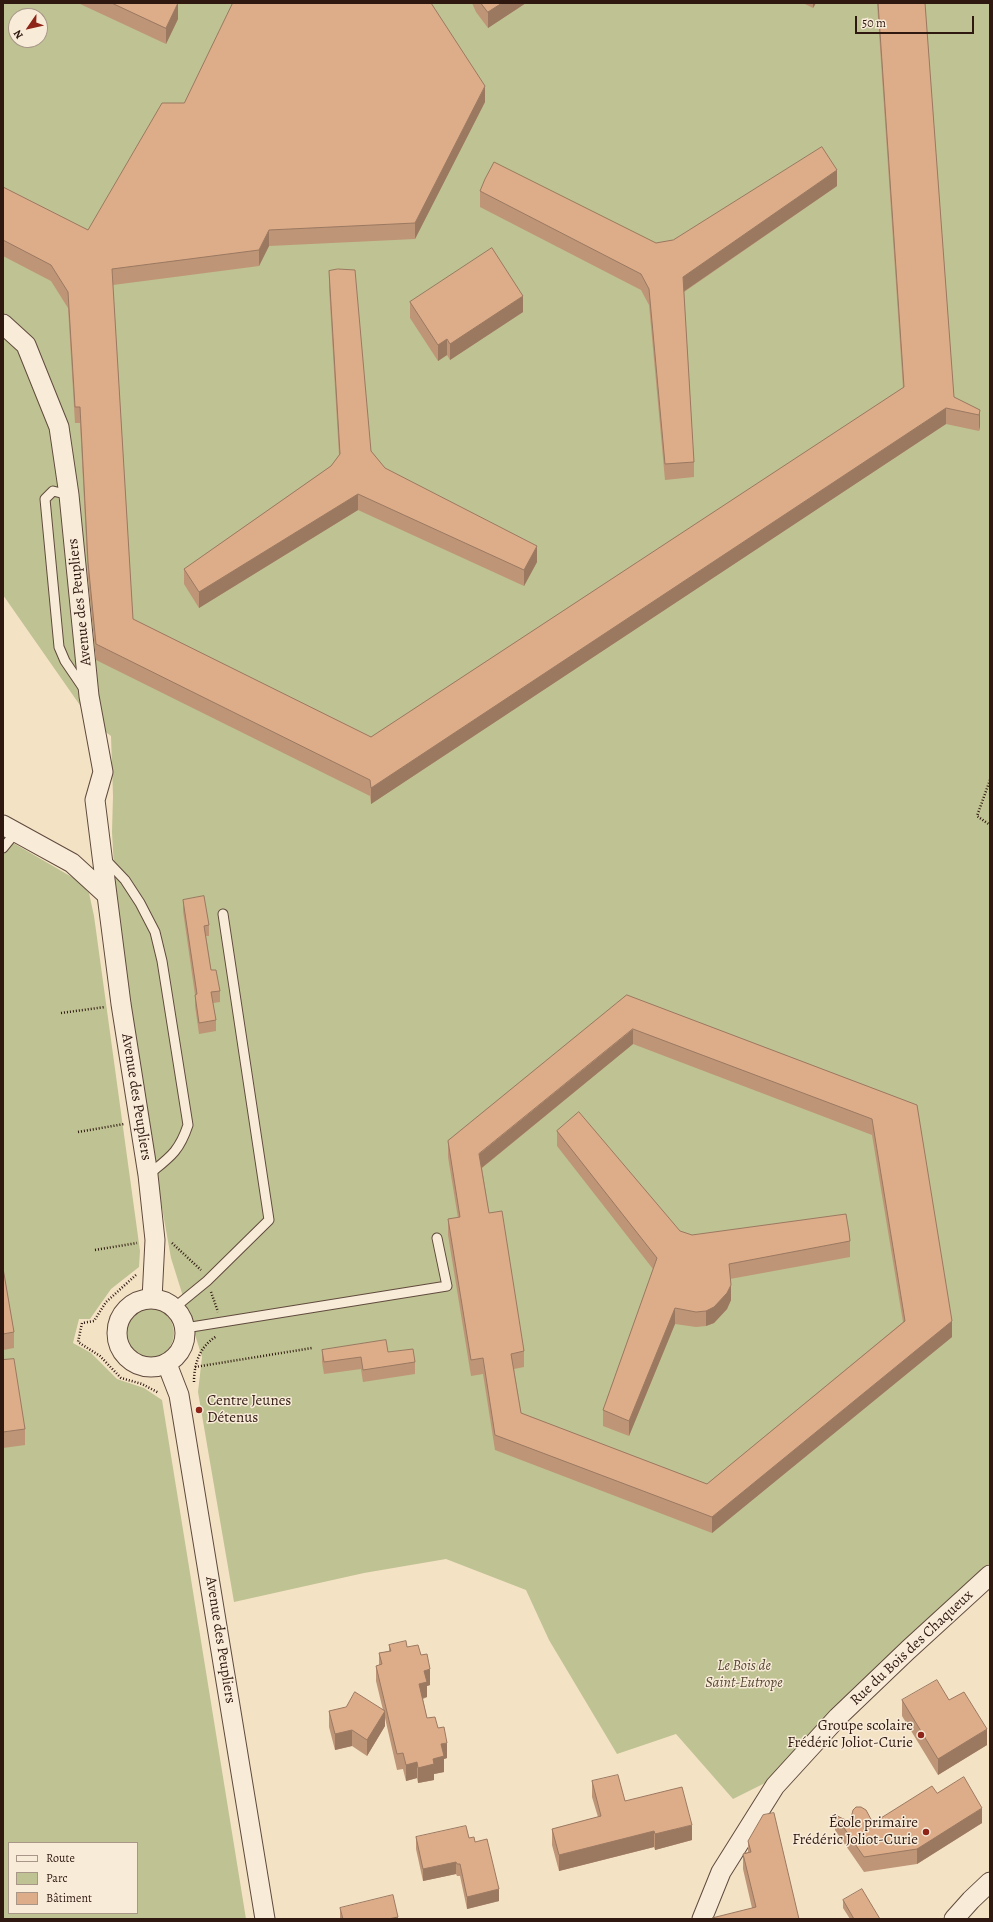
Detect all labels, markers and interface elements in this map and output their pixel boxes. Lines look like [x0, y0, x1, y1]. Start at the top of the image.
north arrow [8, 8, 48, 48]
scale bar [857, 8, 976, 34]
text: 50 m [862, 15, 886, 31]
text: N [10, 27, 27, 42]
street label: Avenue des Peupliers [64, 537, 96, 667]
street label: Avenue des Peupliers [117, 1032, 155, 1162]
place label: Centre Jeunes Détenus [207, 1392, 291, 1427]
marker: Centre Jeunes Détenus [194, 1405, 204, 1415]
street label: Avenue des Peupliers [201, 1575, 239, 1705]
street label: Rue du Bois des Chaqueux [847, 1586, 977, 1710]
park label: Le Bois de Saint-Eutrope [705, 1657, 783, 1692]
place label: Groupe scolaire Frédéric Joliot-Curie [787, 1717, 913, 1752]
marker: Groupe scolaire Frédéric Joliot-Curie [916, 1730, 926, 1740]
place label: École primaire Frédéric Joliot-Curie [792, 1814, 918, 1849]
marker: École primaire Frédéric Joliot-Curie [921, 1827, 931, 1837]
legend [8, 1842, 138, 1914]
text: Route [46, 1850, 75, 1866]
text: Parc [46, 1870, 68, 1886]
text: Bâtiment [46, 1890, 92, 1906]

